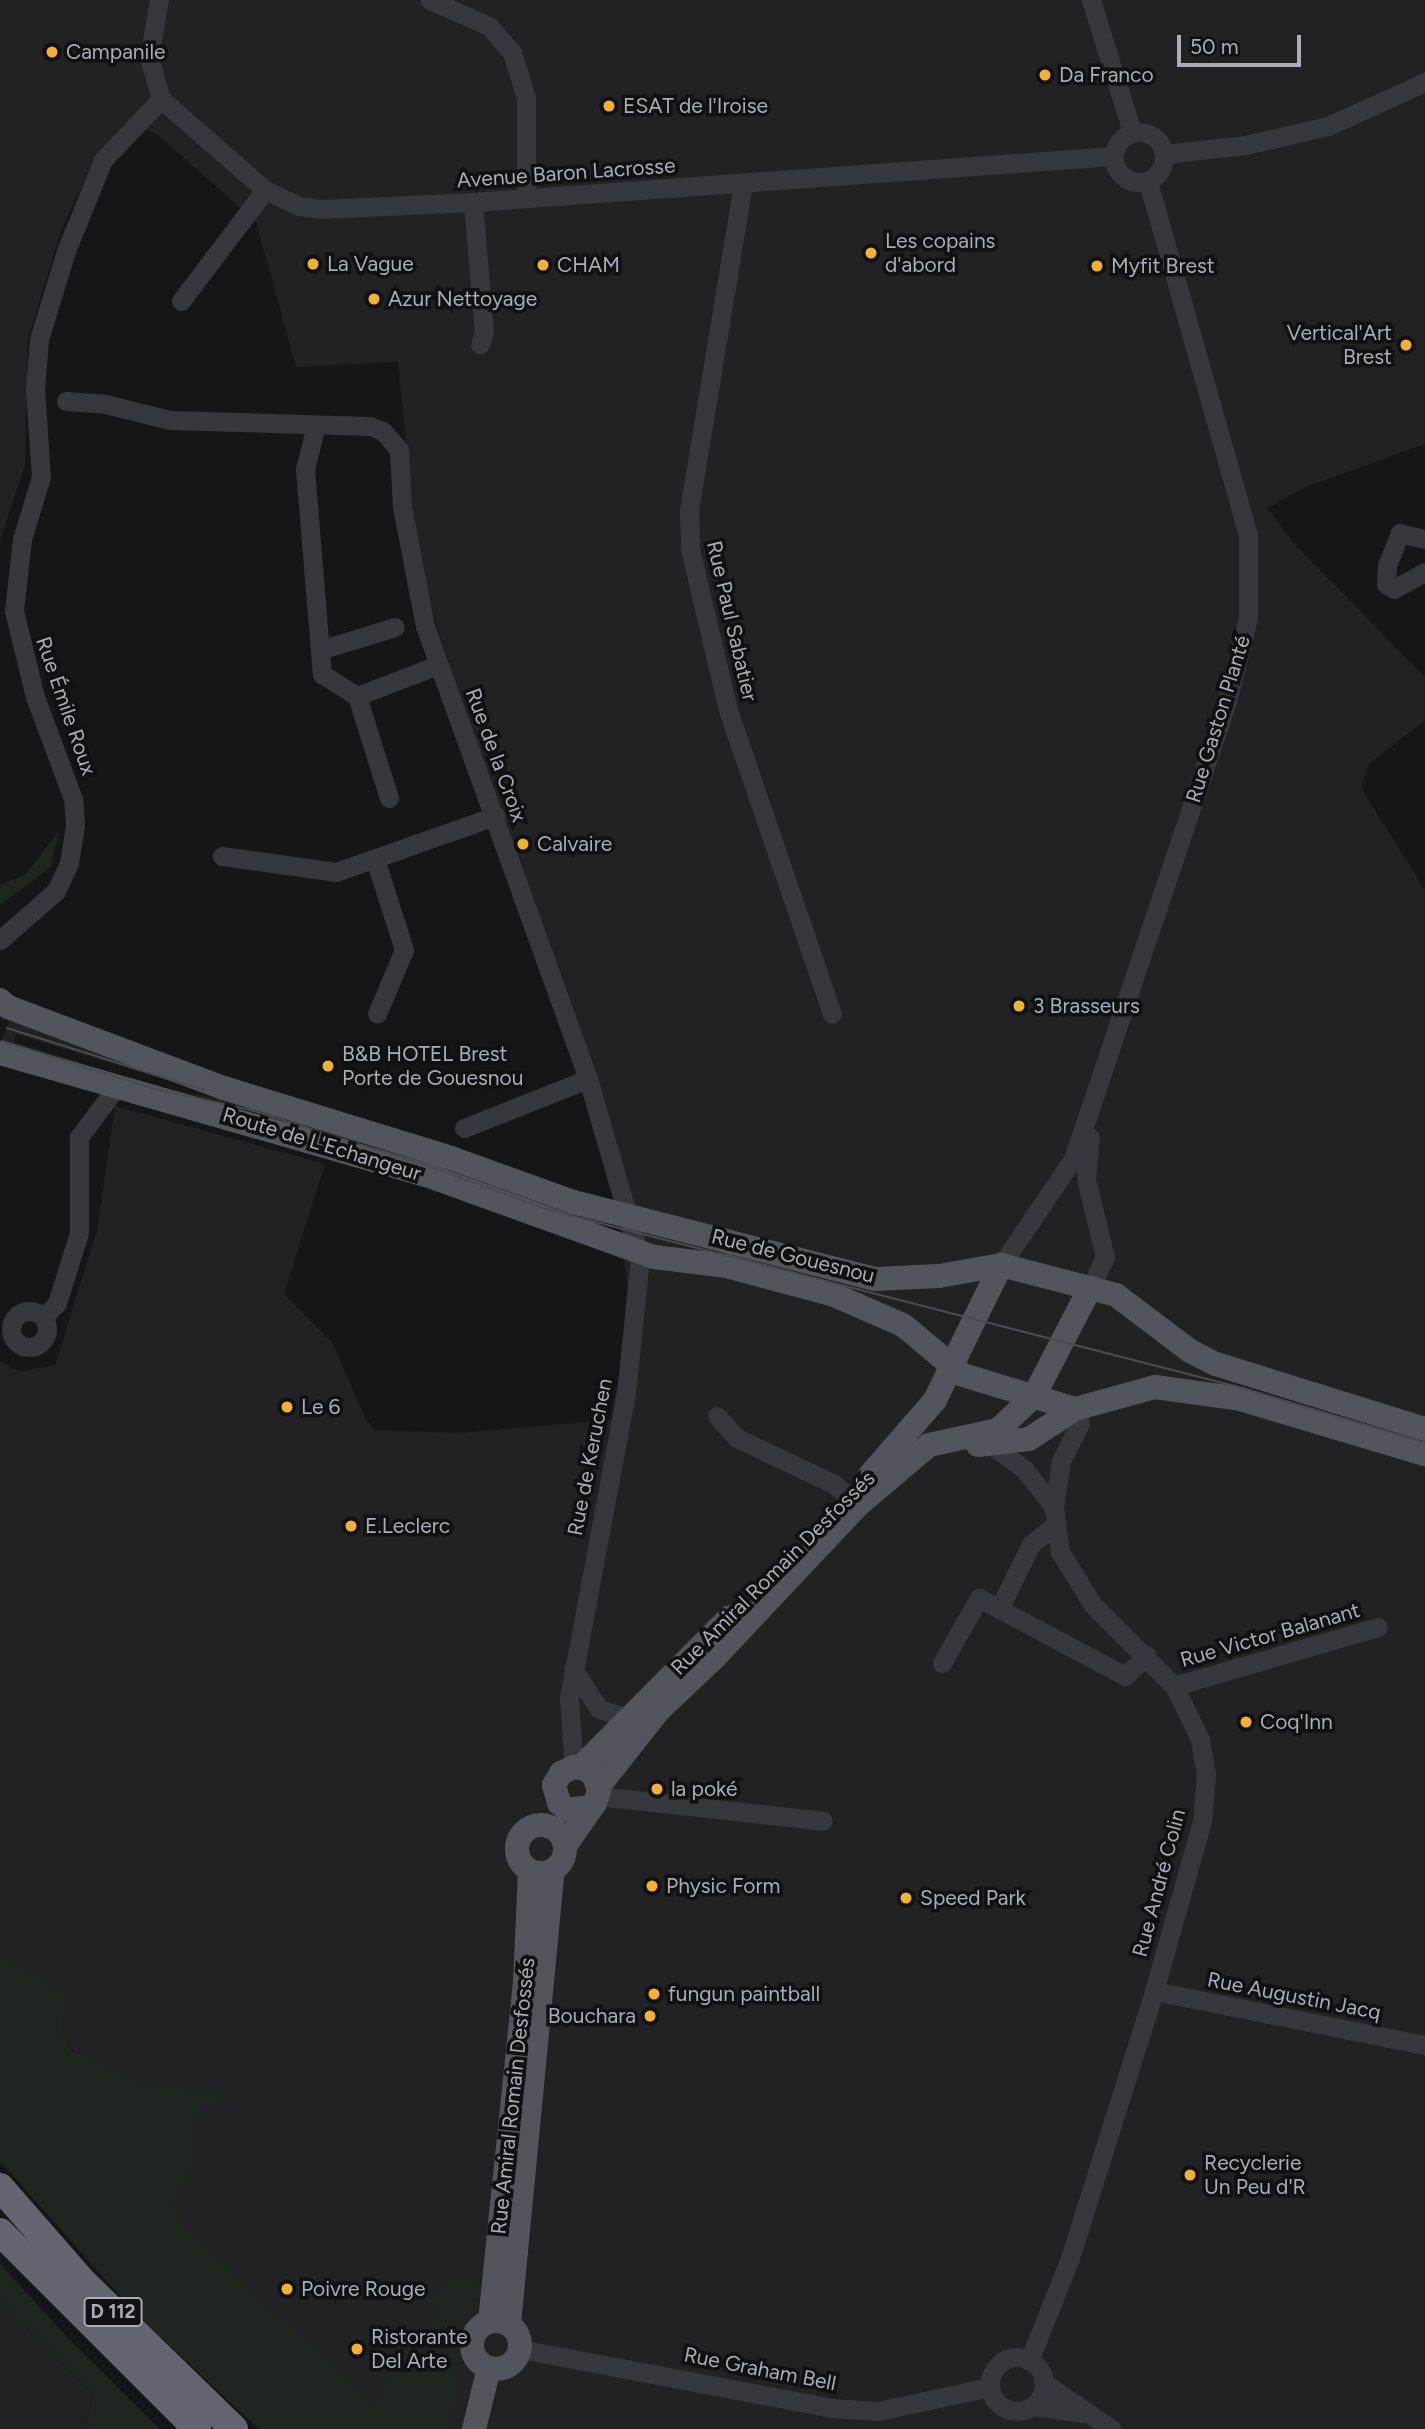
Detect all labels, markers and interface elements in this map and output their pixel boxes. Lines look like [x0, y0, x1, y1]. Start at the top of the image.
scale bar [1180, 21, 1304, 65]
text: 50 m [1190, 34, 1239, 59]
place label: Campanile [66, 39, 166, 65]
marker: Campanile [44, 44, 60, 60]
place label: Da Franco [1059, 62, 1154, 88]
marker: Da Franco [1037, 67, 1053, 83]
place label: ESAT de l'Iroise [623, 93, 768, 119]
marker: ESAT de l'Iroise [601, 98, 617, 114]
street label: Avenue Baron Lacrosse [456, 153, 676, 193]
place label: Les copains d'abord [885, 228, 995, 278]
marker: Les copains d'abord [863, 245, 879, 261]
place label: La Vague [327, 251, 414, 277]
place label: CHAM [557, 252, 620, 278]
place label: Myfit Brest [1111, 253, 1215, 279]
marker: La Vague [305, 256, 321, 272]
marker: CHAM [535, 257, 551, 273]
marker: Myfit Brest [1089, 258, 1105, 274]
place label: Azur Nettoyage [388, 286, 537, 312]
marker: Azur Nettoyage [366, 291, 382, 307]
place label: Vertical'Art Brest [1287, 320, 1392, 370]
marker: Vertical'Art Brest [1398, 337, 1414, 353]
street label: Rue Paul Sabatier [701, 538, 763, 704]
street label: Rue Gaston Planté [1181, 632, 1255, 806]
street label: Rue Émile Roux [30, 633, 102, 779]
street label: Rue de la Croix [460, 685, 532, 825]
place label: Calvaire [537, 831, 612, 857]
marker: Calvaire [515, 836, 531, 852]
place label: 3 Brasseurs [1033, 993, 1140, 1019]
marker: 3 Brasseurs [1011, 998, 1027, 1014]
place label: B&B HOTEL Brest Porte de Gouesnou [342, 1041, 523, 1091]
marker: B&B HOTEL Brest Porte de Gouesnou [320, 1058, 336, 1074]
street label: Route de L'Echangeur [220, 1102, 424, 1186]
street label: Rue de Gouesnou [709, 1224, 877, 1288]
street label: Rue de Keruchen [562, 1376, 618, 1538]
place label: Le 6 [301, 1394, 340, 1420]
marker: Le 6 [279, 1399, 295, 1415]
street label: Rue Amiral Romain Desfossés [666, 1466, 880, 1680]
place label: E.Leclerc [365, 1513, 450, 1539]
marker: E.Leclerc [343, 1518, 359, 1534]
street label: Rue Victor Balanant [1177, 1597, 1363, 1673]
place label: Coq'Inn [1260, 1709, 1333, 1735]
marker: Coq'Inn [1238, 1714, 1254, 1730]
place label: la poké [671, 1776, 738, 1802]
marker: la poké [649, 1781, 665, 1797]
street label: Rue André Colin [1127, 1806, 1191, 1960]
place label: Physic Form [666, 1873, 780, 1899]
marker: Physic Form [644, 1878, 660, 1894]
place label: Speed Park [920, 1885, 1026, 1911]
marker: Speed Park [898, 1890, 914, 1906]
street label: Rue Amiral Romain Desfossés [486, 1956, 540, 2236]
street label: Rue Augustin Jacq [1205, 1967, 1383, 2025]
place label: fungun paintball [668, 1981, 820, 2007]
marker: fungun paintball [646, 1986, 662, 2002]
place label: Bouchara [548, 2003, 636, 2029]
marker: Bouchara [642, 2008, 658, 2024]
place label: Recyclerie Un Peu d'R [1204, 2150, 1306, 2200]
marker: Recyclerie Un Peu d'R [1182, 2167, 1198, 2183]
place label: Poivre Rouge [301, 2276, 426, 2302]
marker: Poivre Rouge [279, 2281, 295, 2297]
road number: D 112 [83, 2296, 143, 2328]
place label: Ristorante Del Arte [371, 2324, 468, 2374]
marker: Ristorante Del Arte [349, 2341, 365, 2357]
street label: Rue Graham Bell [682, 2342, 838, 2396]

